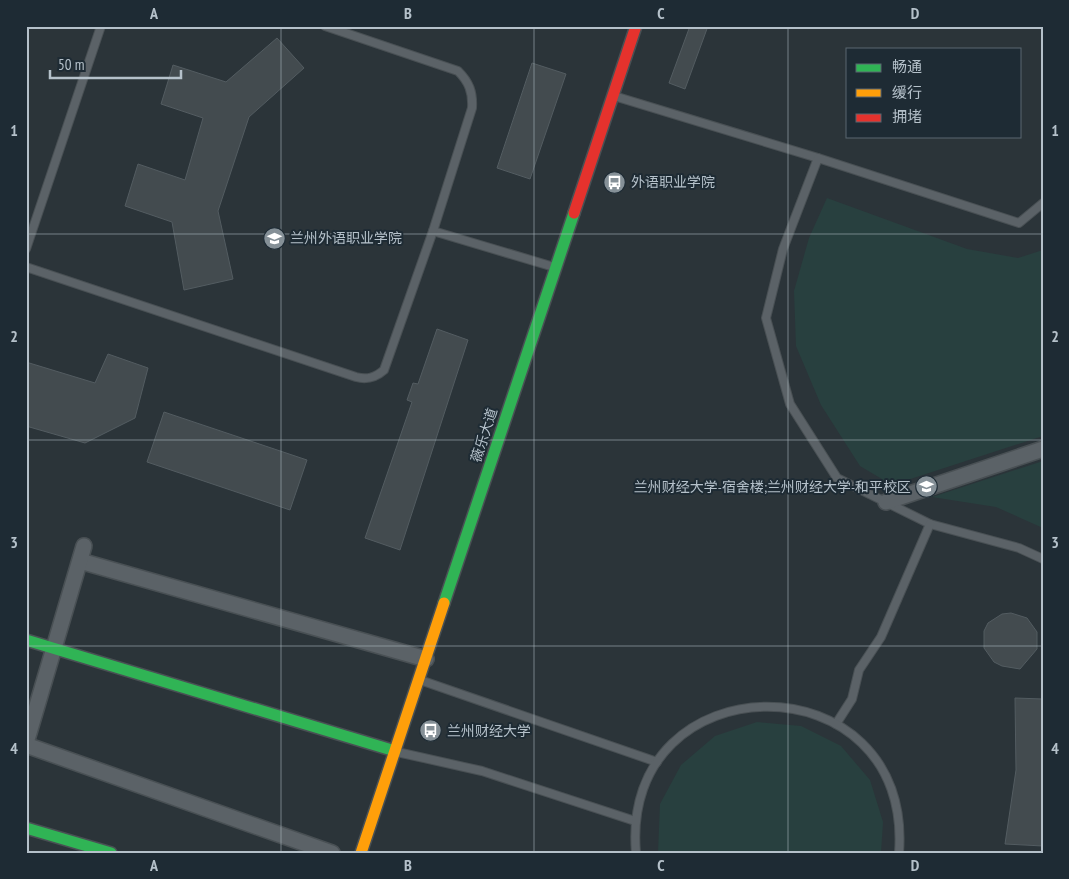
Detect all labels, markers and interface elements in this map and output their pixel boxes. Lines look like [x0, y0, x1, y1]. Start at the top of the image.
text: A [149, 3, 159, 23]
text: B [404, 3, 412, 23]
text: C [657, 3, 665, 23]
text: D [911, 3, 920, 23]
scale bar [50, 48, 181, 80]
legend [846, 48, 1022, 138]
text: 50 m [58, 55, 84, 74]
text: 畅通 [892, 57, 922, 76]
text: 缓行 [892, 83, 922, 102]
text: 拥堵 [892, 107, 922, 126]
text: 1 [10, 120, 18, 140]
text: 1 [1051, 120, 1059, 140]
bus stop icon: 外语职业学院 [603, 170, 627, 194]
place label: 外语职业学院 [631, 173, 715, 191]
school or university icon: 兰州外语职业学院 [262, 226, 286, 250]
place label: 兰州外语职业学院 [290, 229, 402, 247]
text: 2 [10, 326, 18, 346]
text: 2 [1051, 326, 1059, 346]
street label: 薇乐大道 [467, 406, 501, 464]
school or university icon: 兰州财经大学-宿舍楼;兰州财经大学-和平校区 [915, 475, 939, 499]
place label: 兰州财经大学-宿舍楼;兰州财经大学-和平校区 [634, 478, 911, 496]
text: 3 [10, 532, 18, 552]
text: 3 [1051, 532, 1059, 552]
bus stop icon: 兰州财经大学 [419, 719, 443, 743]
place label: 兰州财经大学 [447, 722, 531, 740]
text: 4 [10, 738, 18, 758]
text: 4 [1051, 738, 1059, 758]
text: A [149, 855, 159, 875]
text: B [404, 855, 412, 875]
text: C [657, 855, 665, 875]
text: D [911, 855, 920, 875]

